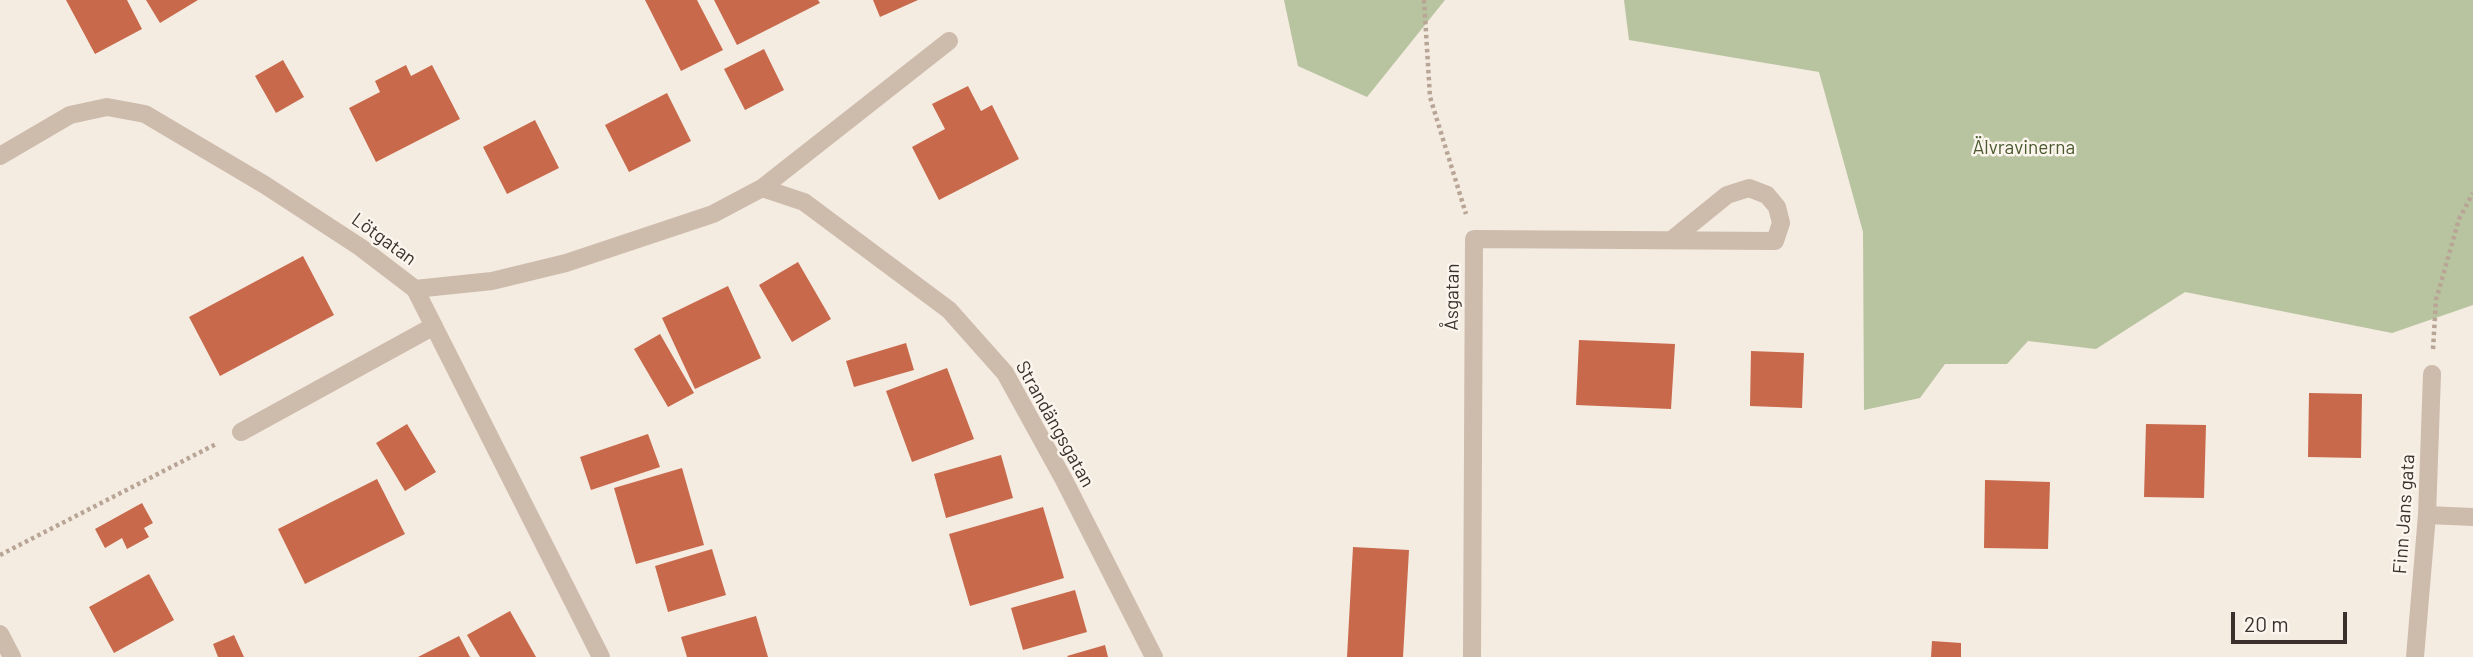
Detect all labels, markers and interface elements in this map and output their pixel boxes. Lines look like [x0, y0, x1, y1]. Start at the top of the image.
park label: Älvravinerna [1973, 137, 2075, 159]
street label: Lötgatan [347, 208, 421, 270]
street label: Åsgatan [1440, 263, 1464, 331]
street label: Strandängsgatan [1011, 357, 1099, 491]
street label: Finn Jans gata [2388, 453, 2420, 575]
scale bar [2235, 598, 2350, 642]
text: 20 m [2244, 611, 2289, 636]

